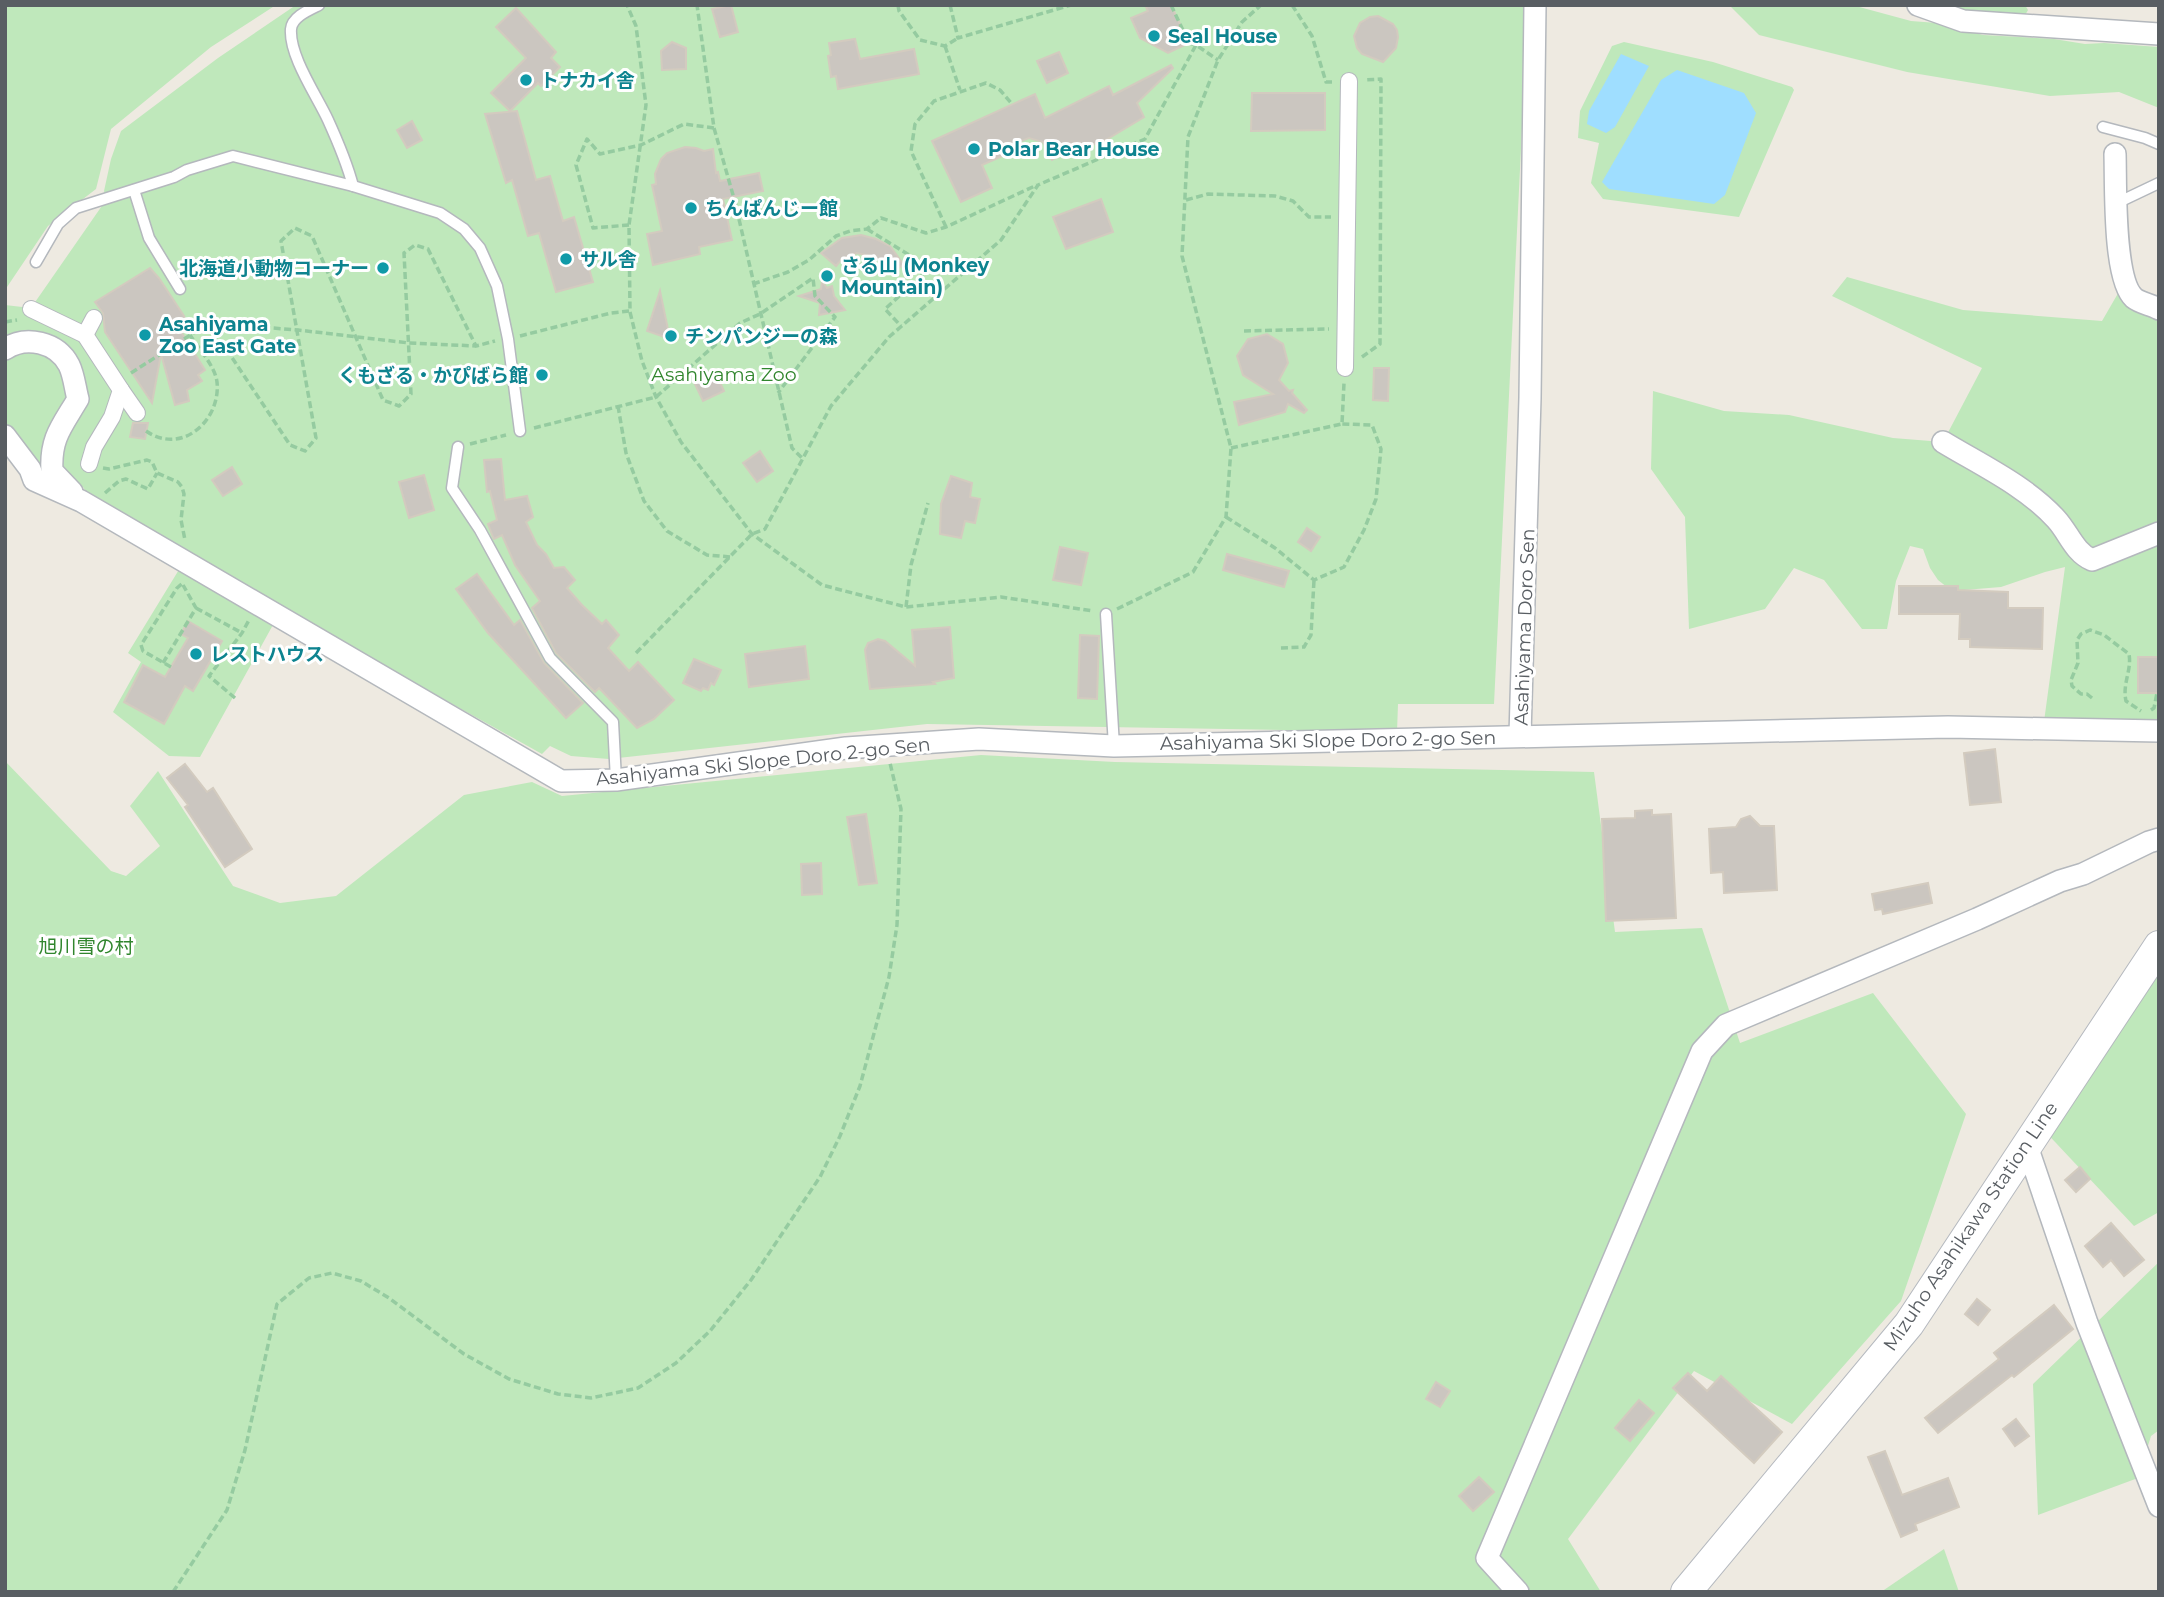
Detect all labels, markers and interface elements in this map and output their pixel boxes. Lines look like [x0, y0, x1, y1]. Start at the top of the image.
place label: Seal House [1168, 25, 1278, 48]
marker: Seal House [1146, 28, 1162, 44]
place label: トナカイ舎 [540, 69, 635, 92]
marker: トナカイ舎 [518, 72, 534, 88]
place label: Polar Bear House [988, 138, 1160, 161]
marker: Polar Bear House [966, 141, 982, 157]
place label: ちんぱんじー館 [705, 197, 838, 220]
marker: ちんぱんじー館 [683, 200, 699, 216]
place label: サル舎 [580, 248, 637, 271]
marker: サル舎 [558, 251, 574, 267]
place label: さる山 (Monkey Mountain) [841, 254, 990, 299]
place label: 北海道小動物コーナー [179, 257, 369, 280]
marker: 北海道小動物コーナー [375, 260, 391, 276]
marker: さる山 (Monkey Mountain) [819, 268, 835, 284]
place label: Asahiyama Zoo East Gate [158, 313, 296, 358]
place label: チンパンジーの森 [685, 325, 838, 348]
marker: Asahiyama Zoo East Gate [137, 327, 153, 343]
marker: チンパンジーの森 [663, 328, 679, 344]
park label: Asahiyama Zoo [651, 363, 797, 386]
place label: くもざる・かぴばら館 [338, 364, 528, 387]
marker: くもざる・かぴばら館 [534, 367, 550, 383]
street label: Asahiyama Doro Sen [1510, 528, 1539, 726]
place label: レストハウス [210, 643, 324, 666]
marker: レストハウス [188, 646, 204, 662]
street label: Asahiyama Ski Slope Doro 2-go Sen [1160, 726, 1496, 755]
street label: Asahiyama Ski Slope Doro 2-go Sen [595, 732, 932, 791]
park label: 旭川雪の村 [38, 935, 134, 958]
street label: Mizuho Asahikawa Station Line [1878, 1097, 2063, 1355]

